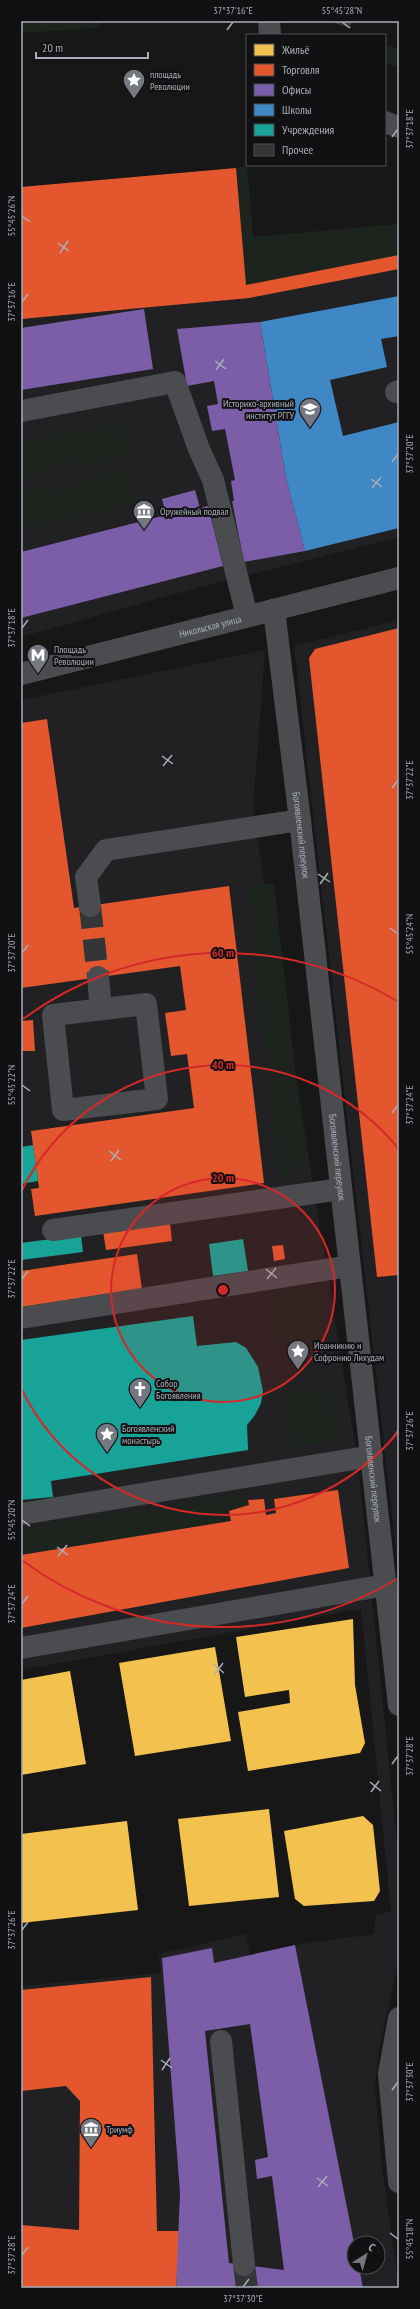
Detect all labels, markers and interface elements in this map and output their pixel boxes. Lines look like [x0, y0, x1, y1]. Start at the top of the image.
text: 37°37'16"E [213, 4, 253, 17]
text: 55°45'28"N [322, 4, 362, 17]
scale bar [36, 34, 148, 60]
legend [246, 34, 386, 166]
text: 20 m [42, 40, 63, 55]
text: Жильё [281, 42, 309, 57]
text: Торговля [282, 62, 320, 77]
place icon: площадь Революции [121, 67, 147, 100]
place label: площадь Революции [150, 68, 190, 93]
text: Офисы [282, 82, 311, 97]
text: Школы [282, 102, 311, 117]
text: 37°37'18"E [403, 109, 416, 149]
text: Учреждения [282, 122, 335, 137]
text: Прочее [282, 142, 313, 157]
text: 55°45'26"N [5, 196, 18, 236]
text: 37°37'16"E [5, 282, 18, 322]
school or university icon: Историко-архивный институт РГГУ [297, 396, 323, 429]
place label: Историко-архивный институт РГГУ [223, 397, 295, 422]
text: 37°37'20"E [403, 434, 416, 474]
museum icon: Оружейный подвал [131, 498, 157, 531]
place label: Оружейный подвал [160, 505, 229, 518]
text: 37°37'18"E [5, 608, 18, 648]
street label: Никольская улица [178, 612, 242, 640]
metro station icon: Площадь Революции [25, 642, 51, 675]
place label: Площадь Революции [54, 643, 94, 668]
text: 37°37'22"E [403, 760, 416, 800]
street label: Богоявленский переулок [290, 791, 313, 880]
text: 55°45'24"N [403, 914, 416, 954]
text: 37°37'20"E [5, 933, 18, 973]
text: 60 m [212, 945, 234, 960]
text: 40 m [212, 1057, 234, 1072]
text: 55°45'22"N [5, 1065, 18, 1105]
text: 37°37'24"E [403, 1085, 416, 1125]
street label: Богоявленский переулок [326, 1113, 349, 1202]
text: 20 m [212, 1170, 234, 1185]
text: 37°37'22"E [5, 1259, 18, 1299]
centre of rings [216, 1283, 230, 1297]
place icon: Иоанникию и Софронию Лихудам [285, 1338, 311, 1371]
place label: Иоанникию и Софронию Лихудам [314, 1339, 384, 1364]
church icon: Собор Богоявления [127, 1376, 153, 1409]
place label: Собор Богоявления [156, 1377, 201, 1402]
text: 37°37'26"E [403, 1411, 416, 1451]
place icon: Богоявленский монастырь [94, 1421, 120, 1454]
place label: Богоявленский монастырь [122, 1422, 175, 1447]
street label: Богоявленский переулок [362, 1435, 385, 1524]
text: 55°45'20"N [5, 1500, 18, 1540]
text: 37°37'24"E [5, 1584, 18, 1624]
text: 37°37'28"E [403, 1736, 416, 1776]
text: 37°37'26"E [5, 1910, 18, 1950]
text: 37°37'30"E [403, 2062, 416, 2102]
museum icon: Триумф [78, 2116, 104, 2149]
place label: Триумф [106, 2123, 133, 2136]
text: 55°45'18"N [403, 2219, 416, 2259]
text: 37°37'28"E [5, 2235, 18, 2275]
north arrow [346, 2235, 386, 2275]
text: С [366, 2240, 378, 2254]
text: 37°37'30"E [223, 2292, 263, 2305]

